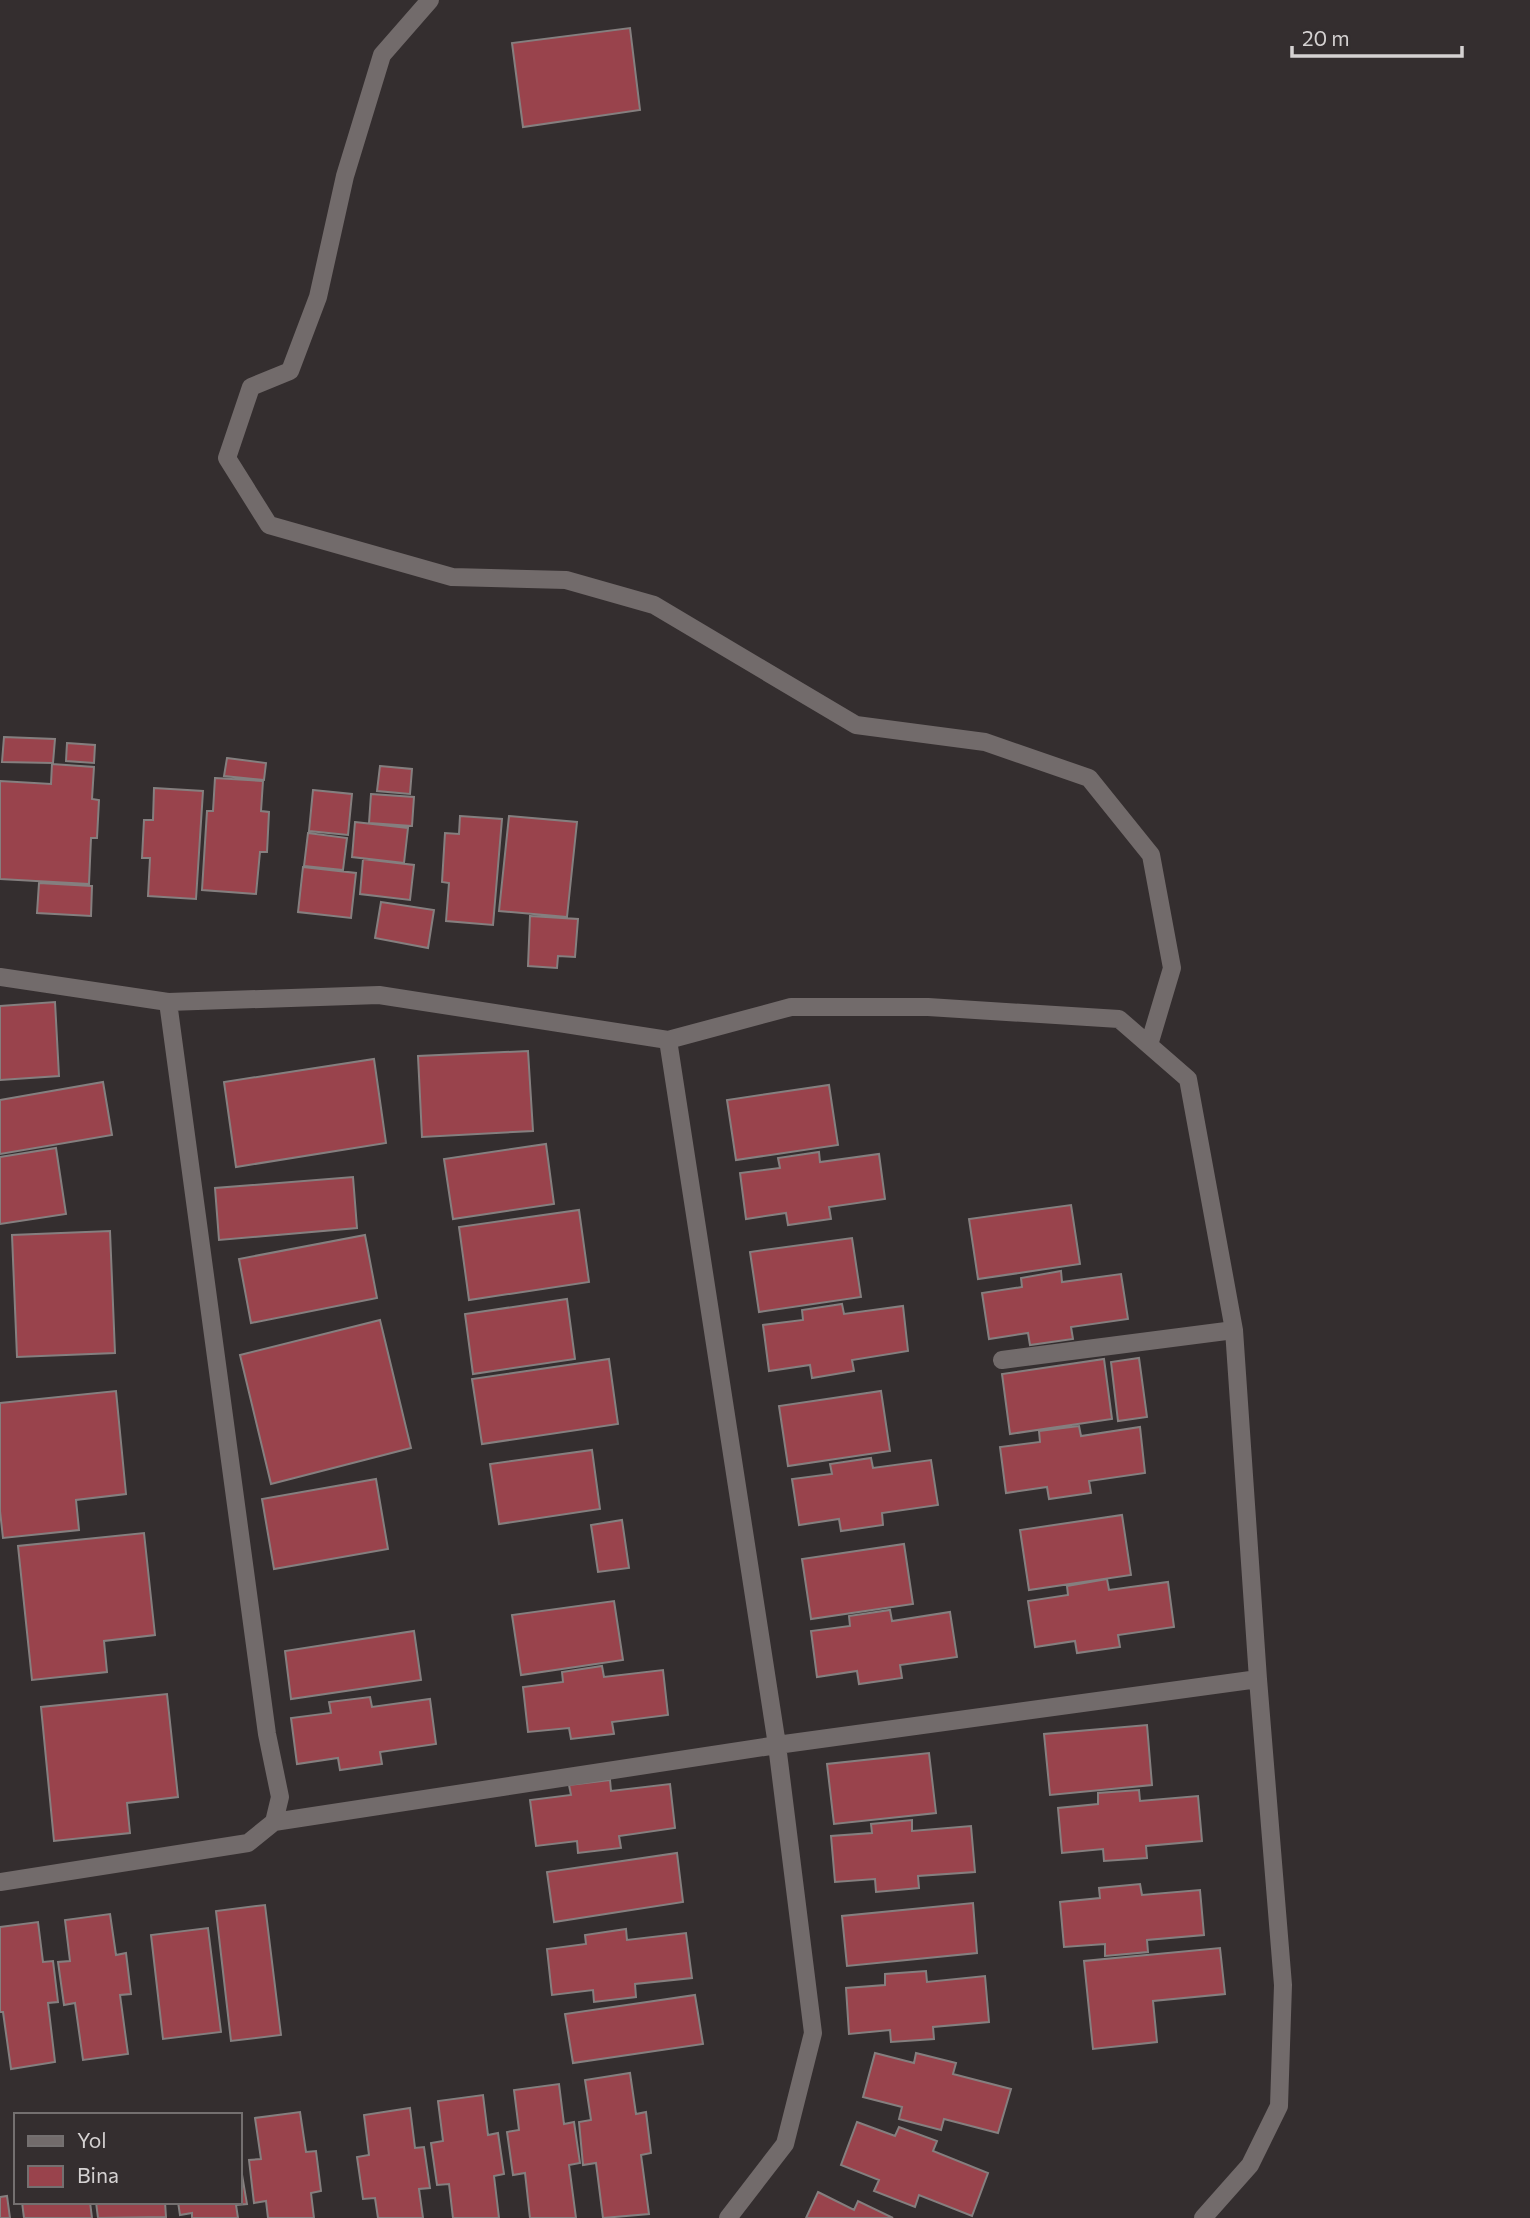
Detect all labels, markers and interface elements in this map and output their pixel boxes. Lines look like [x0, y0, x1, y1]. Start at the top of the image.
scale bar [1292, 14, 1462, 58]
text: 20 m [1302, 25, 1350, 50]
legend [14, 2113, 242, 2204]
text: Yol [77, 2127, 107, 2152]
text: Bina [77, 2162, 119, 2187]

